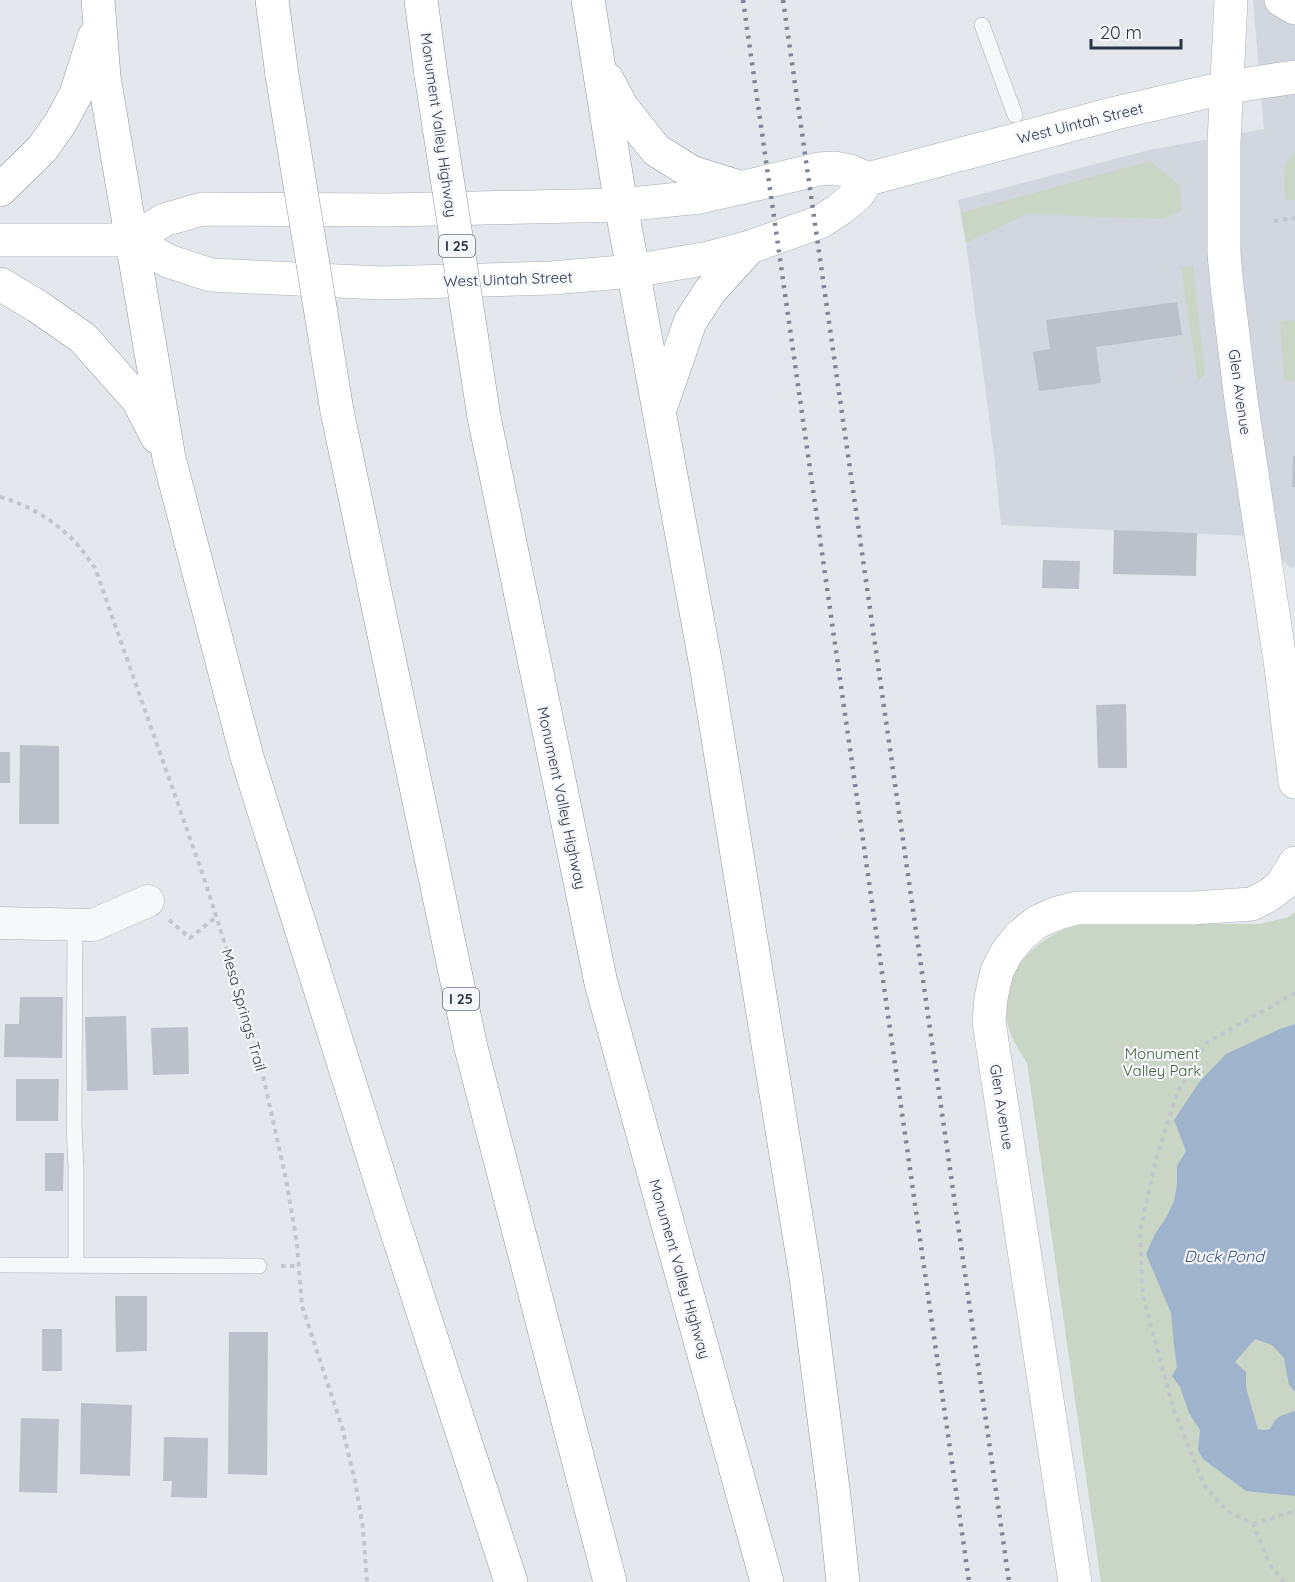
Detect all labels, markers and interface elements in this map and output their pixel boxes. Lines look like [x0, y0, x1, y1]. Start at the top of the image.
scale bar [1091, 12, 1181, 50]
text: 20 m [1100, 21, 1142, 44]
street label: Monument Valley Highway [417, 32, 461, 218]
street label: West Uintah Street [1015, 98, 1145, 148]
road number: I 25 [439, 235, 475, 257]
street label: West Uintah Street [443, 267, 573, 291]
street label: Glen Avenue [1225, 348, 1255, 436]
street label: Monument Valley Highway [533, 705, 591, 891]
street label: Mesa Springs Trail [217, 947, 271, 1073]
road number: I 25 [443, 988, 479, 1010]
park label: Monument Valley Park [1123, 1044, 1201, 1080]
street label: Glen Avenue [986, 1063, 1018, 1151]
street label: Monument Valley Highway [645, 1177, 715, 1361]
water label: Duck Pond [1184, 1246, 1266, 1266]

